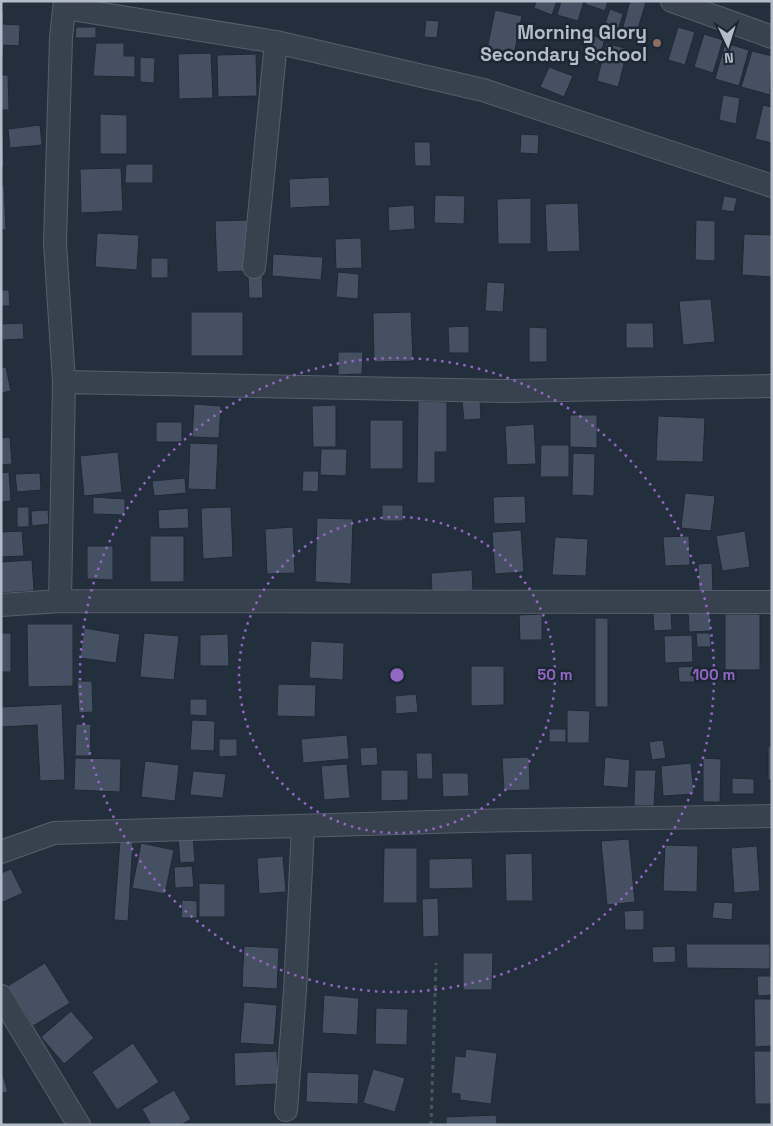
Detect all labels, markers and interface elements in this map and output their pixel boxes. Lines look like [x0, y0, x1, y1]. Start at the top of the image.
place label: Morning Glory Secondary School [480, 20, 647, 67]
north arrow [703, 20, 753, 70]
marker: Morning Glory Secondary School [651, 37, 663, 49]
text: N [724, 49, 734, 67]
text: 50 m [537, 665, 573, 684]
text: 100 m [693, 665, 735, 684]
centre of rings [388, 666, 406, 684]

